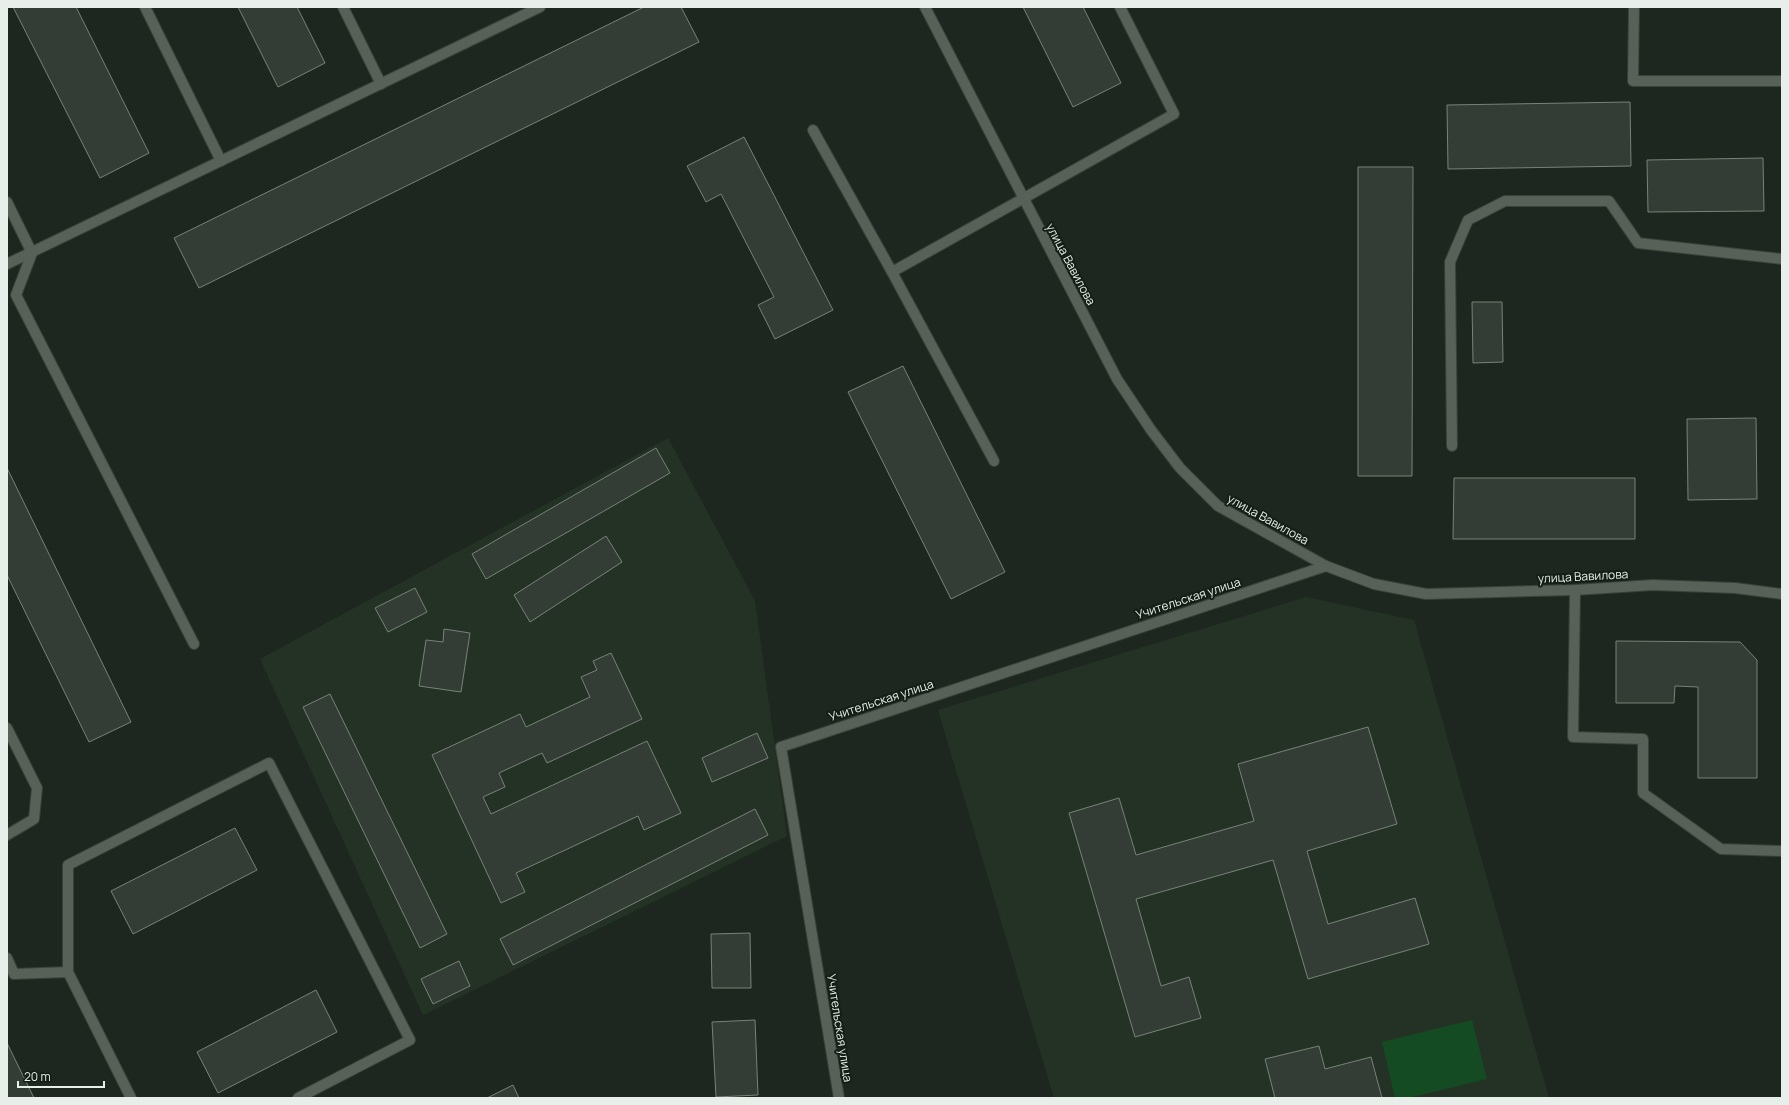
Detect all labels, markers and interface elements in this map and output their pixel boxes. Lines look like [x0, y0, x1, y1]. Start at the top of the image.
street label: улица Вавилова [1042, 220, 1100, 308]
street label: улица Вавилова [1224, 490, 1312, 548]
street label: улица Вавилова [1537, 565, 1629, 587]
street label: Учительская улица [1133, 573, 1243, 623]
street label: Учительская улица [826, 675, 936, 725]
street label: Учительская улица [823, 973, 857, 1083]
scale bar [18, 1063, 104, 1089]
text: 20 m [24, 1068, 51, 1085]

